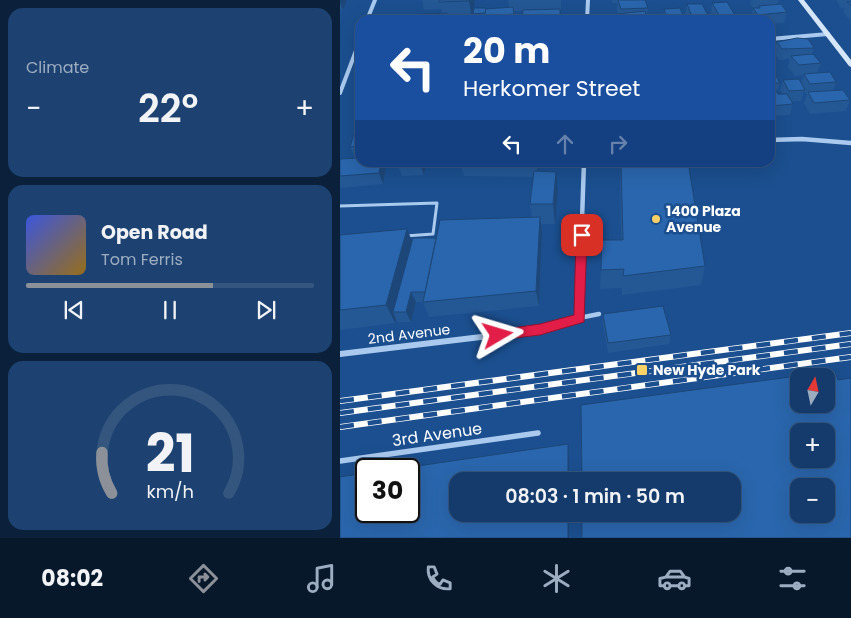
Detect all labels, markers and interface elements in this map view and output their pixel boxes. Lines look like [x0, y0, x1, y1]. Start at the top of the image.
text: 20 m [463, 26, 550, 75]
icon: left [380, 35, 445, 100]
text: Climate [26, 56, 89, 79]
text: Herkomer Street [463, 73, 640, 104]
text: 22° [138, 82, 198, 135]
text: − [26, 89, 41, 128]
text: + [295, 89, 314, 128]
icon: left [498, 130, 526, 158]
icon: ahead [551, 130, 579, 158]
icon: right [604, 130, 632, 158]
place label: 1400 Plaza Avenue [666, 201, 741, 237]
marker: 1400 Plaza Avenue [650, 213, 662, 225]
pin [561, 214, 603, 256]
text: Open Road [101, 219, 208, 246]
icon: arrive [568, 221, 596, 249]
text: Tom Ferris [101, 248, 183, 271]
icon: previous [60, 296, 88, 324]
icon: pause [156, 296, 184, 324]
icon: next [252, 296, 280, 324]
position arrow [471, 308, 523, 360]
street label: 2nd Avenue [367, 319, 452, 349]
place label: New Hyde Park [653, 360, 761, 380]
marker: New Hyde Park [635, 363, 649, 377]
north arrow [790, 368, 835, 412]
map controls [790, 368, 835, 523]
text: 21 [145, 417, 195, 490]
street label: 3rd Avenue [391, 417, 484, 452]
button: + [790, 423, 835, 468]
speed limit sign: 30 [355, 458, 420, 523]
button: − [790, 478, 835, 523]
text: km/h [146, 479, 194, 504]
text: 08:03 · 1 min · 50 m [505, 483, 685, 510]
icon: directions [186, 561, 221, 596]
icon: music [304, 561, 339, 596]
icon: phone [421, 561, 456, 596]
icon: climate [539, 561, 574, 596]
icon: car [657, 561, 692, 596]
icon: filters [775, 561, 810, 596]
text: 08:02 [41, 563, 103, 594]

